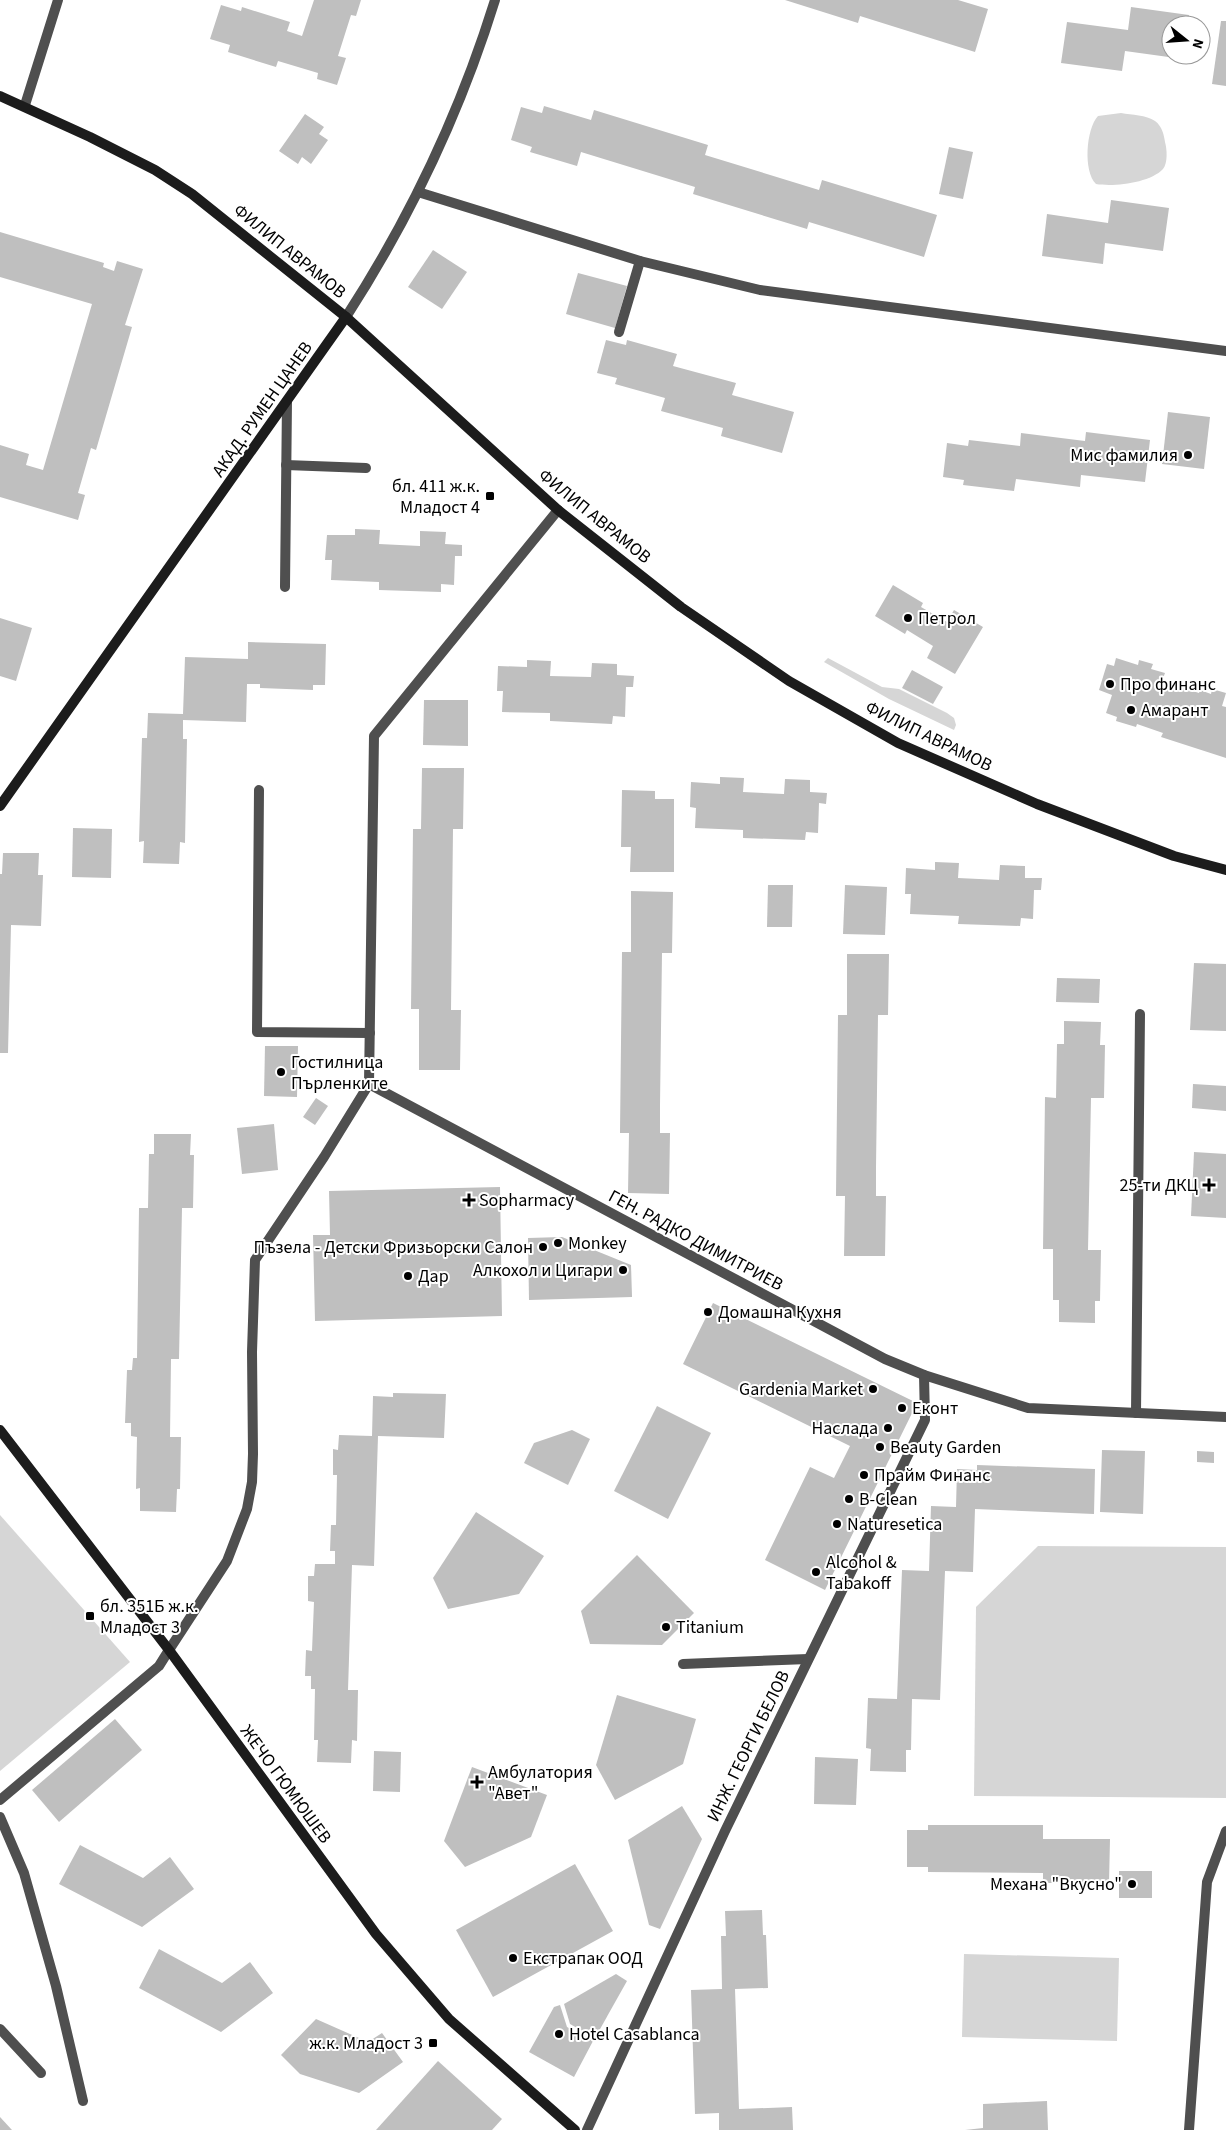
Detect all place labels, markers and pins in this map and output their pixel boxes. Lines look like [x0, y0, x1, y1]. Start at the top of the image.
place label: Мис фамилия [1070, 443, 1178, 468]
marker: Мис фамилия [1182, 449, 1194, 461]
place label: бл. 411 ж.к. Младост 4 [392, 474, 480, 520]
marker: бл. 411 ж.к. Младост 4 [484, 490, 496, 502]
place label: Петрол [918, 606, 976, 631]
marker: Петрол [902, 612, 914, 624]
place label: Про финанс [1120, 672, 1216, 697]
marker: Про финанс [1104, 678, 1116, 690]
place label: Амарант [1141, 698, 1208, 723]
marker: Амарант [1125, 704, 1137, 716]
place label: Гостилница Пърленките [291, 1050, 388, 1096]
marker: Гостилница Пърленките [275, 1066, 287, 1078]
place label: 25-ти ДКЦ [1120, 1173, 1198, 1198]
marker: 25-ти ДКЦ [1202, 1178, 1216, 1192]
place label: Sopharmacy [479, 1188, 575, 1213]
marker: Sopharmacy [463, 1194, 475, 1206]
place label: Monkey [568, 1231, 627, 1256]
place label: Пъзела - Детски Фризьорски Салон [253, 1235, 533, 1260]
marker: Monkey [552, 1237, 564, 1249]
marker: Пъзела - Детски Фризьорски Салон [537, 1241, 549, 1253]
place label: Алкохол и Цигари [473, 1258, 613, 1283]
place label: Дар [418, 1264, 449, 1289]
marker: Алкохол и Цигари [617, 1264, 629, 1276]
marker: Дар [402, 1270, 414, 1282]
place label: Домашна Кухня [718, 1300, 842, 1325]
marker: Домашна Кухня [702, 1306, 714, 1318]
place label: Gardenia Market [739, 1377, 863, 1402]
marker: Gardenia Market [867, 1383, 879, 1395]
place label: Еконт [912, 1396, 958, 1421]
marker: Еконт [896, 1402, 908, 1414]
place label: Наслада [811, 1416, 878, 1441]
marker: Наслада [882, 1422, 894, 1434]
place label: Beauty Garden [890, 1435, 1001, 1460]
marker: Beauty Garden [874, 1441, 886, 1453]
place label: Прайм Финанс [874, 1463, 990, 1488]
marker: Прайм Финанс [858, 1469, 870, 1481]
place label: B-Clean [859, 1487, 918, 1512]
marker: B-Clean [843, 1493, 855, 1505]
place label: Naturesetica [847, 1512, 942, 1537]
marker: Naturesetica [831, 1518, 843, 1530]
place label: Alcohol & Tabakoff [826, 1550, 897, 1596]
marker: Alcohol & Tabakoff [810, 1566, 822, 1578]
place label: бл. 351Б ж.к. Младост 3 [100, 1594, 198, 1640]
marker: бл. 351Б ж.к. Младост 3 [84, 1610, 96, 1622]
place label: Titanium [676, 1615, 744, 1640]
marker: Titanium [660, 1621, 672, 1633]
place label: Амбулатория "Авет" [488, 1760, 593, 1806]
marker: Амбулатория "Авет" [470, 1775, 484, 1789]
place label: Механа "Вкусно" [990, 1872, 1122, 1897]
marker: Механа "Вкусно" [1126, 1878, 1138, 1890]
place label: Екстрапак ООД [523, 1946, 643, 1971]
marker: Екстрапак ООД [507, 1952, 519, 1964]
place label: Hotel Casablanca [569, 2022, 700, 2047]
marker: Hotel Casablanca [553, 2028, 565, 2040]
place label: ж.к. Младост 3 [309, 2031, 423, 2056]
marker: ж.к. Младост 3 [427, 2037, 439, 2049]

